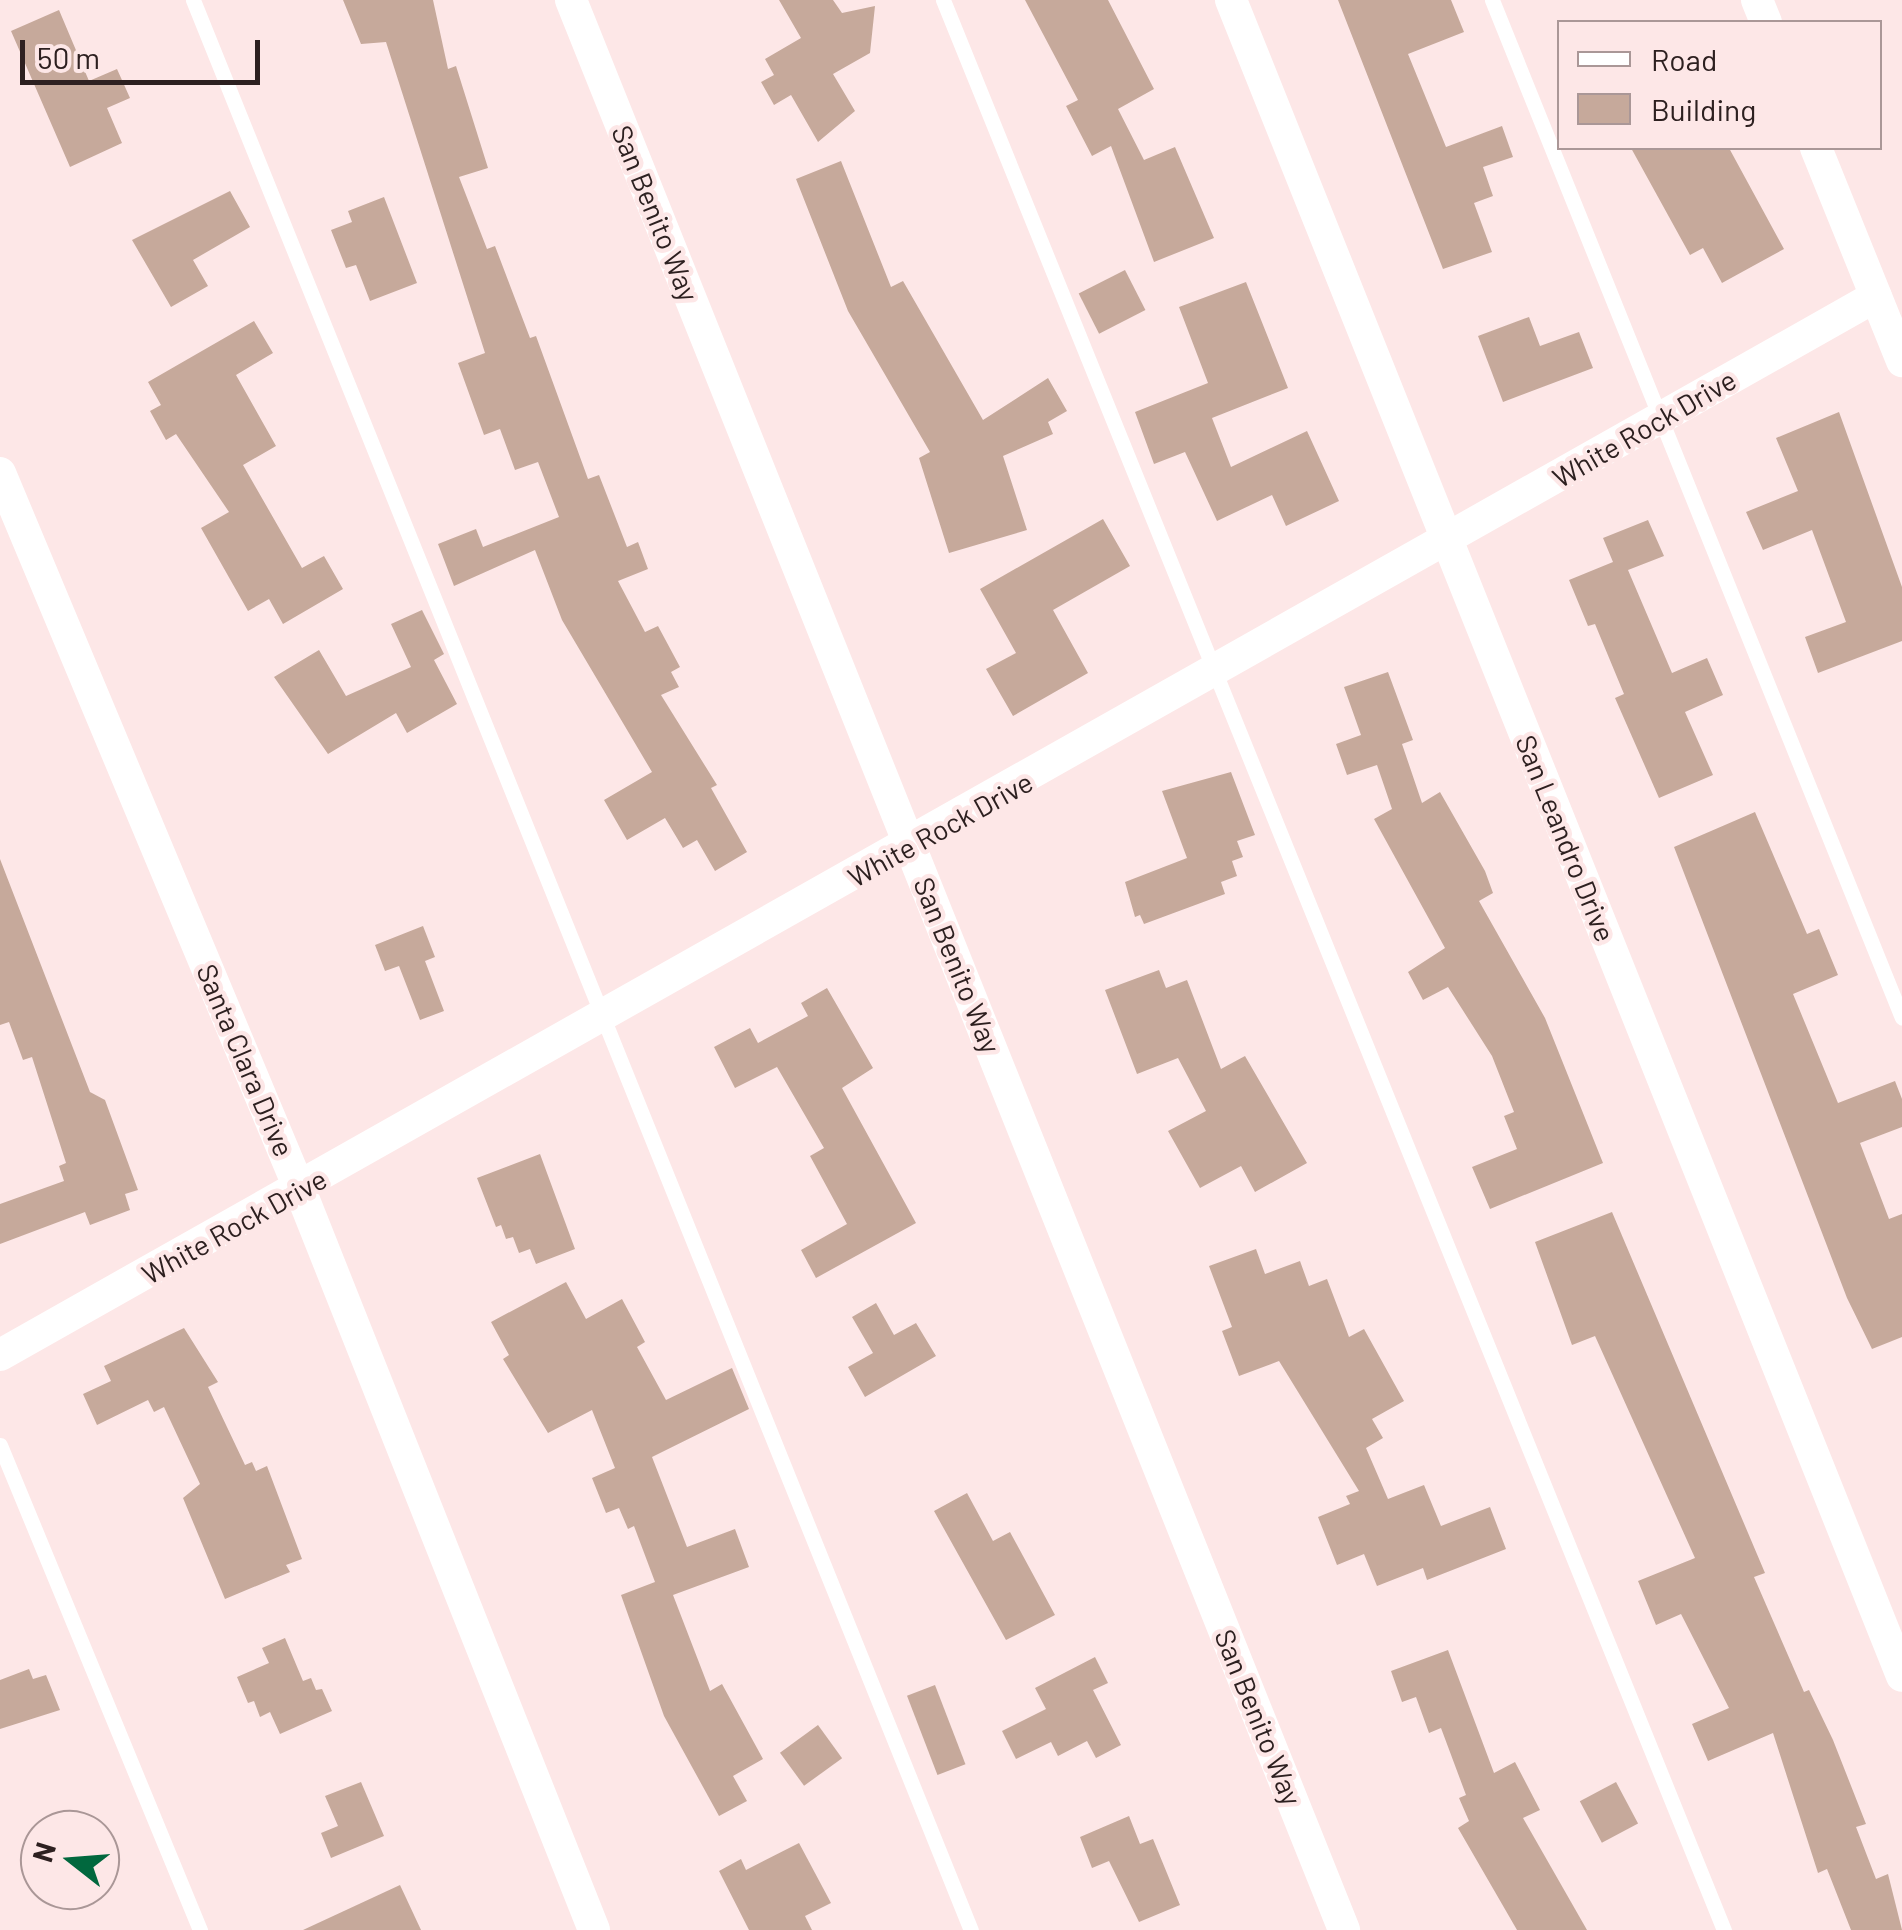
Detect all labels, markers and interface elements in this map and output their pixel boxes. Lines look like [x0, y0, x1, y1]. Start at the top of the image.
scale bar [25, 20, 265, 82]
legend [1557, 20, 1882, 150]
text: 50 m [37, 39, 100, 75]
text: Road [1651, 41, 1717, 77]
text: Building [1651, 91, 1756, 127]
street label: San Benito Way [605, 120, 707, 306]
street label: White Rock Drive [1546, 362, 1742, 494]
street label: San Leandro Drive [1509, 730, 1623, 946]
street label: White Rock Drive [842, 764, 1038, 894]
street label: San Benito Way [907, 872, 1009, 1058]
street label: Santa Clara Drive [190, 959, 302, 1161]
street label: White Rock Drive [136, 1161, 332, 1291]
street label: San Benito Way [1208, 1624, 1310, 1810]
north arrow [20, 1810, 120, 1910]
text: N [24, 1838, 62, 1866]

